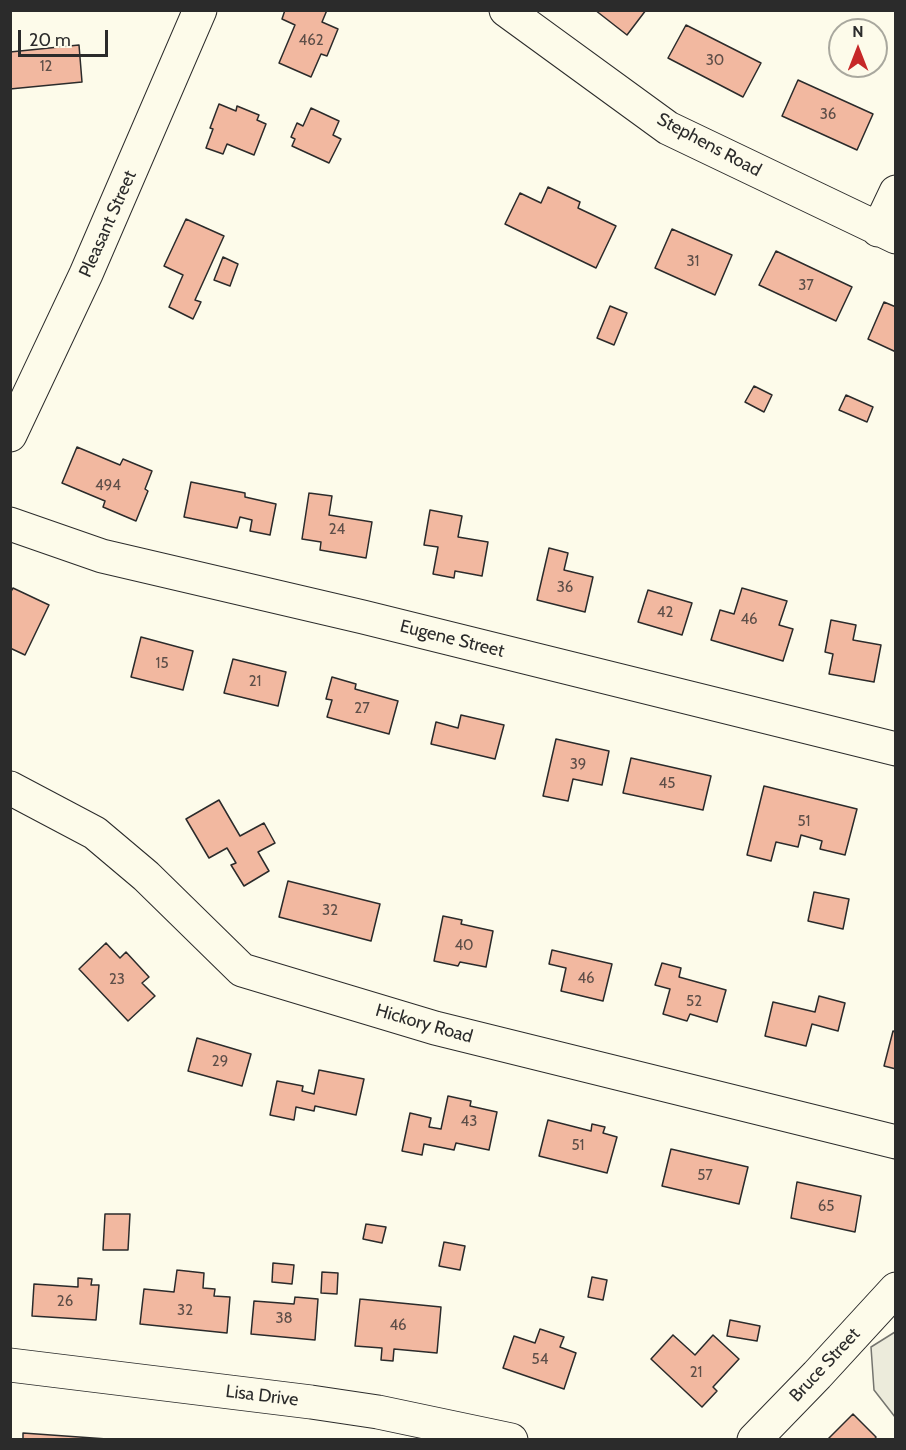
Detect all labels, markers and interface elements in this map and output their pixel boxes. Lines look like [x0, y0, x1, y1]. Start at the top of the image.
scale bar [21, 18, 111, 56]
north arrow [828, 18, 888, 78]
text: N [852, 22, 864, 41]
text: 20 m [29, 29, 71, 51]
house number: 462 [298, 32, 324, 50]
house number: 30 [706, 52, 724, 70]
house number: 12 [40, 58, 52, 76]
house number: 36 [820, 106, 836, 124]
street label: Stephens Road [653, 108, 765, 182]
street label: Pleasant Street [75, 167, 141, 281]
house number: 31 [686, 253, 700, 271]
house number: 37 [798, 277, 814, 295]
house number: 494 [95, 477, 121, 495]
house number: 24 [329, 521, 345, 539]
house number: 36 [557, 579, 573, 597]
house number: 42 [657, 604, 673, 622]
house number: 46 [740, 611, 758, 629]
street label: Eugene Street [398, 616, 506, 662]
house number: 15 [155, 655, 169, 673]
house number: 21 [249, 673, 261, 691]
house number: 27 [354, 700, 370, 718]
house number: 39 [570, 756, 586, 774]
house number: 45 [659, 775, 675, 793]
house number: 51 [797, 813, 811, 831]
house number: 32 [322, 902, 338, 920]
house number: 40 [454, 937, 474, 955]
house number: 46 [577, 970, 595, 988]
house number: 23 [109, 971, 125, 989]
house number: 52 [686, 993, 702, 1011]
street label: Hickory Road [373, 1000, 475, 1048]
house number: 29 [212, 1053, 228, 1071]
house number: 43 [461, 1113, 477, 1131]
house number: 51 [571, 1137, 585, 1155]
house number: 57 [697, 1167, 713, 1185]
house number: 65 [818, 1198, 834, 1216]
house number: 26 [57, 1293, 73, 1311]
house number: 32 [177, 1302, 193, 1320]
house number: 38 [275, 1310, 293, 1328]
house number: 46 [389, 1317, 407, 1335]
street label: Bruce Street [785, 1324, 865, 1406]
house number: 54 [532, 1351, 548, 1369]
house number: 21 [690, 1364, 702, 1382]
street label: Lisa Drive [224, 1381, 300, 1411]

